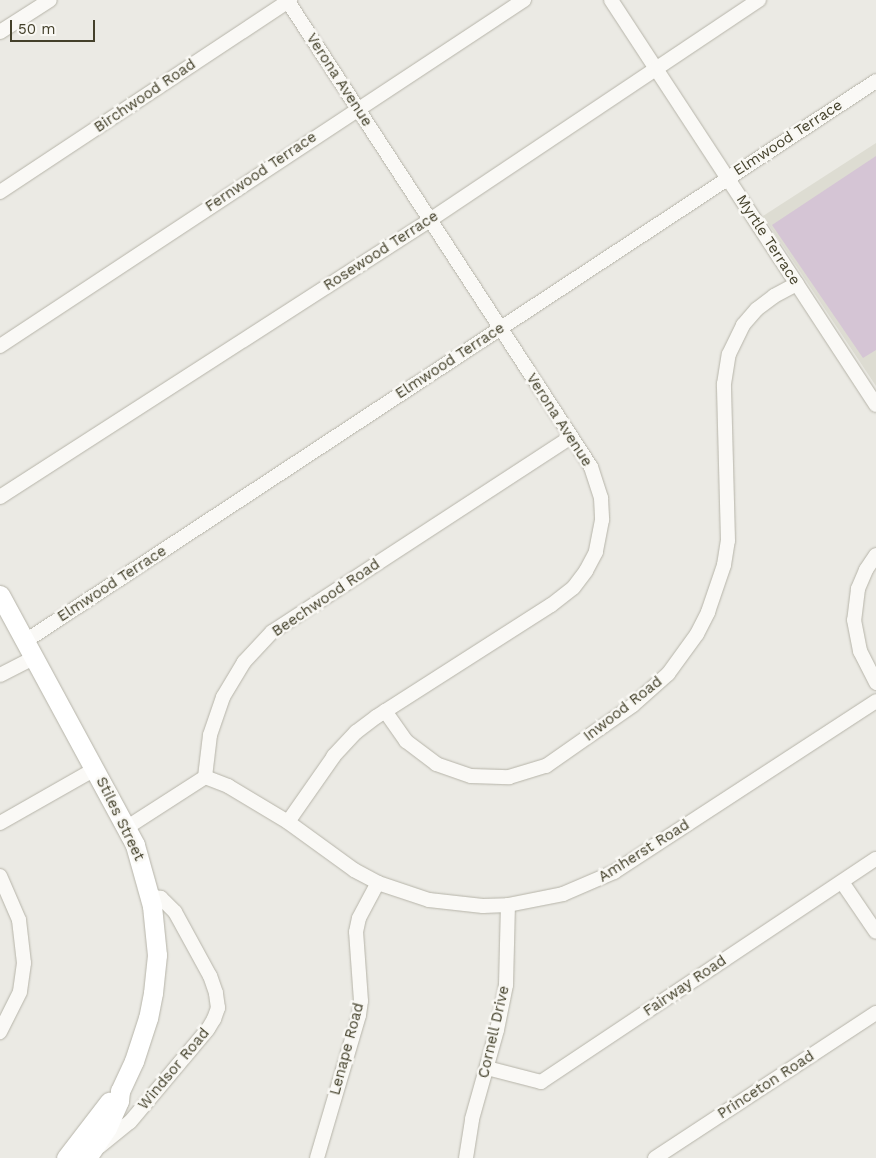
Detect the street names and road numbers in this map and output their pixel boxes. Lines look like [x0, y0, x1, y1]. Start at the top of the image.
street label: Verona Avenue [302, 30, 376, 130]
street label: Birchwood Road [91, 55, 199, 137]
street label: Elmwood Terrace [730, 96, 846, 180]
street label: Fernwood Terrace [202, 128, 320, 216]
street label: Myrtle Terrace [732, 191, 804, 289]
street label: Rosewood Terrace [320, 207, 442, 295]
street label: Elmwood Terrace [392, 319, 508, 403]
street label: Verona Avenue [522, 370, 596, 470]
street label: Elmwood Terrace [54, 542, 170, 626]
street label: Beechwood Road [269, 555, 383, 641]
street label: Inwood Road [580, 673, 666, 745]
street label: Stiles Street [92, 774, 148, 864]
street label: Amherst Road [595, 816, 693, 886]
street label: Fairway Road [640, 951, 730, 1021]
street label: Cornell Drive [475, 984, 513, 1080]
street label: Lenape Road [326, 1001, 368, 1097]
street label: Windsor Road [134, 1024, 214, 1114]
street label: Princeton Road [714, 1047, 818, 1123]

